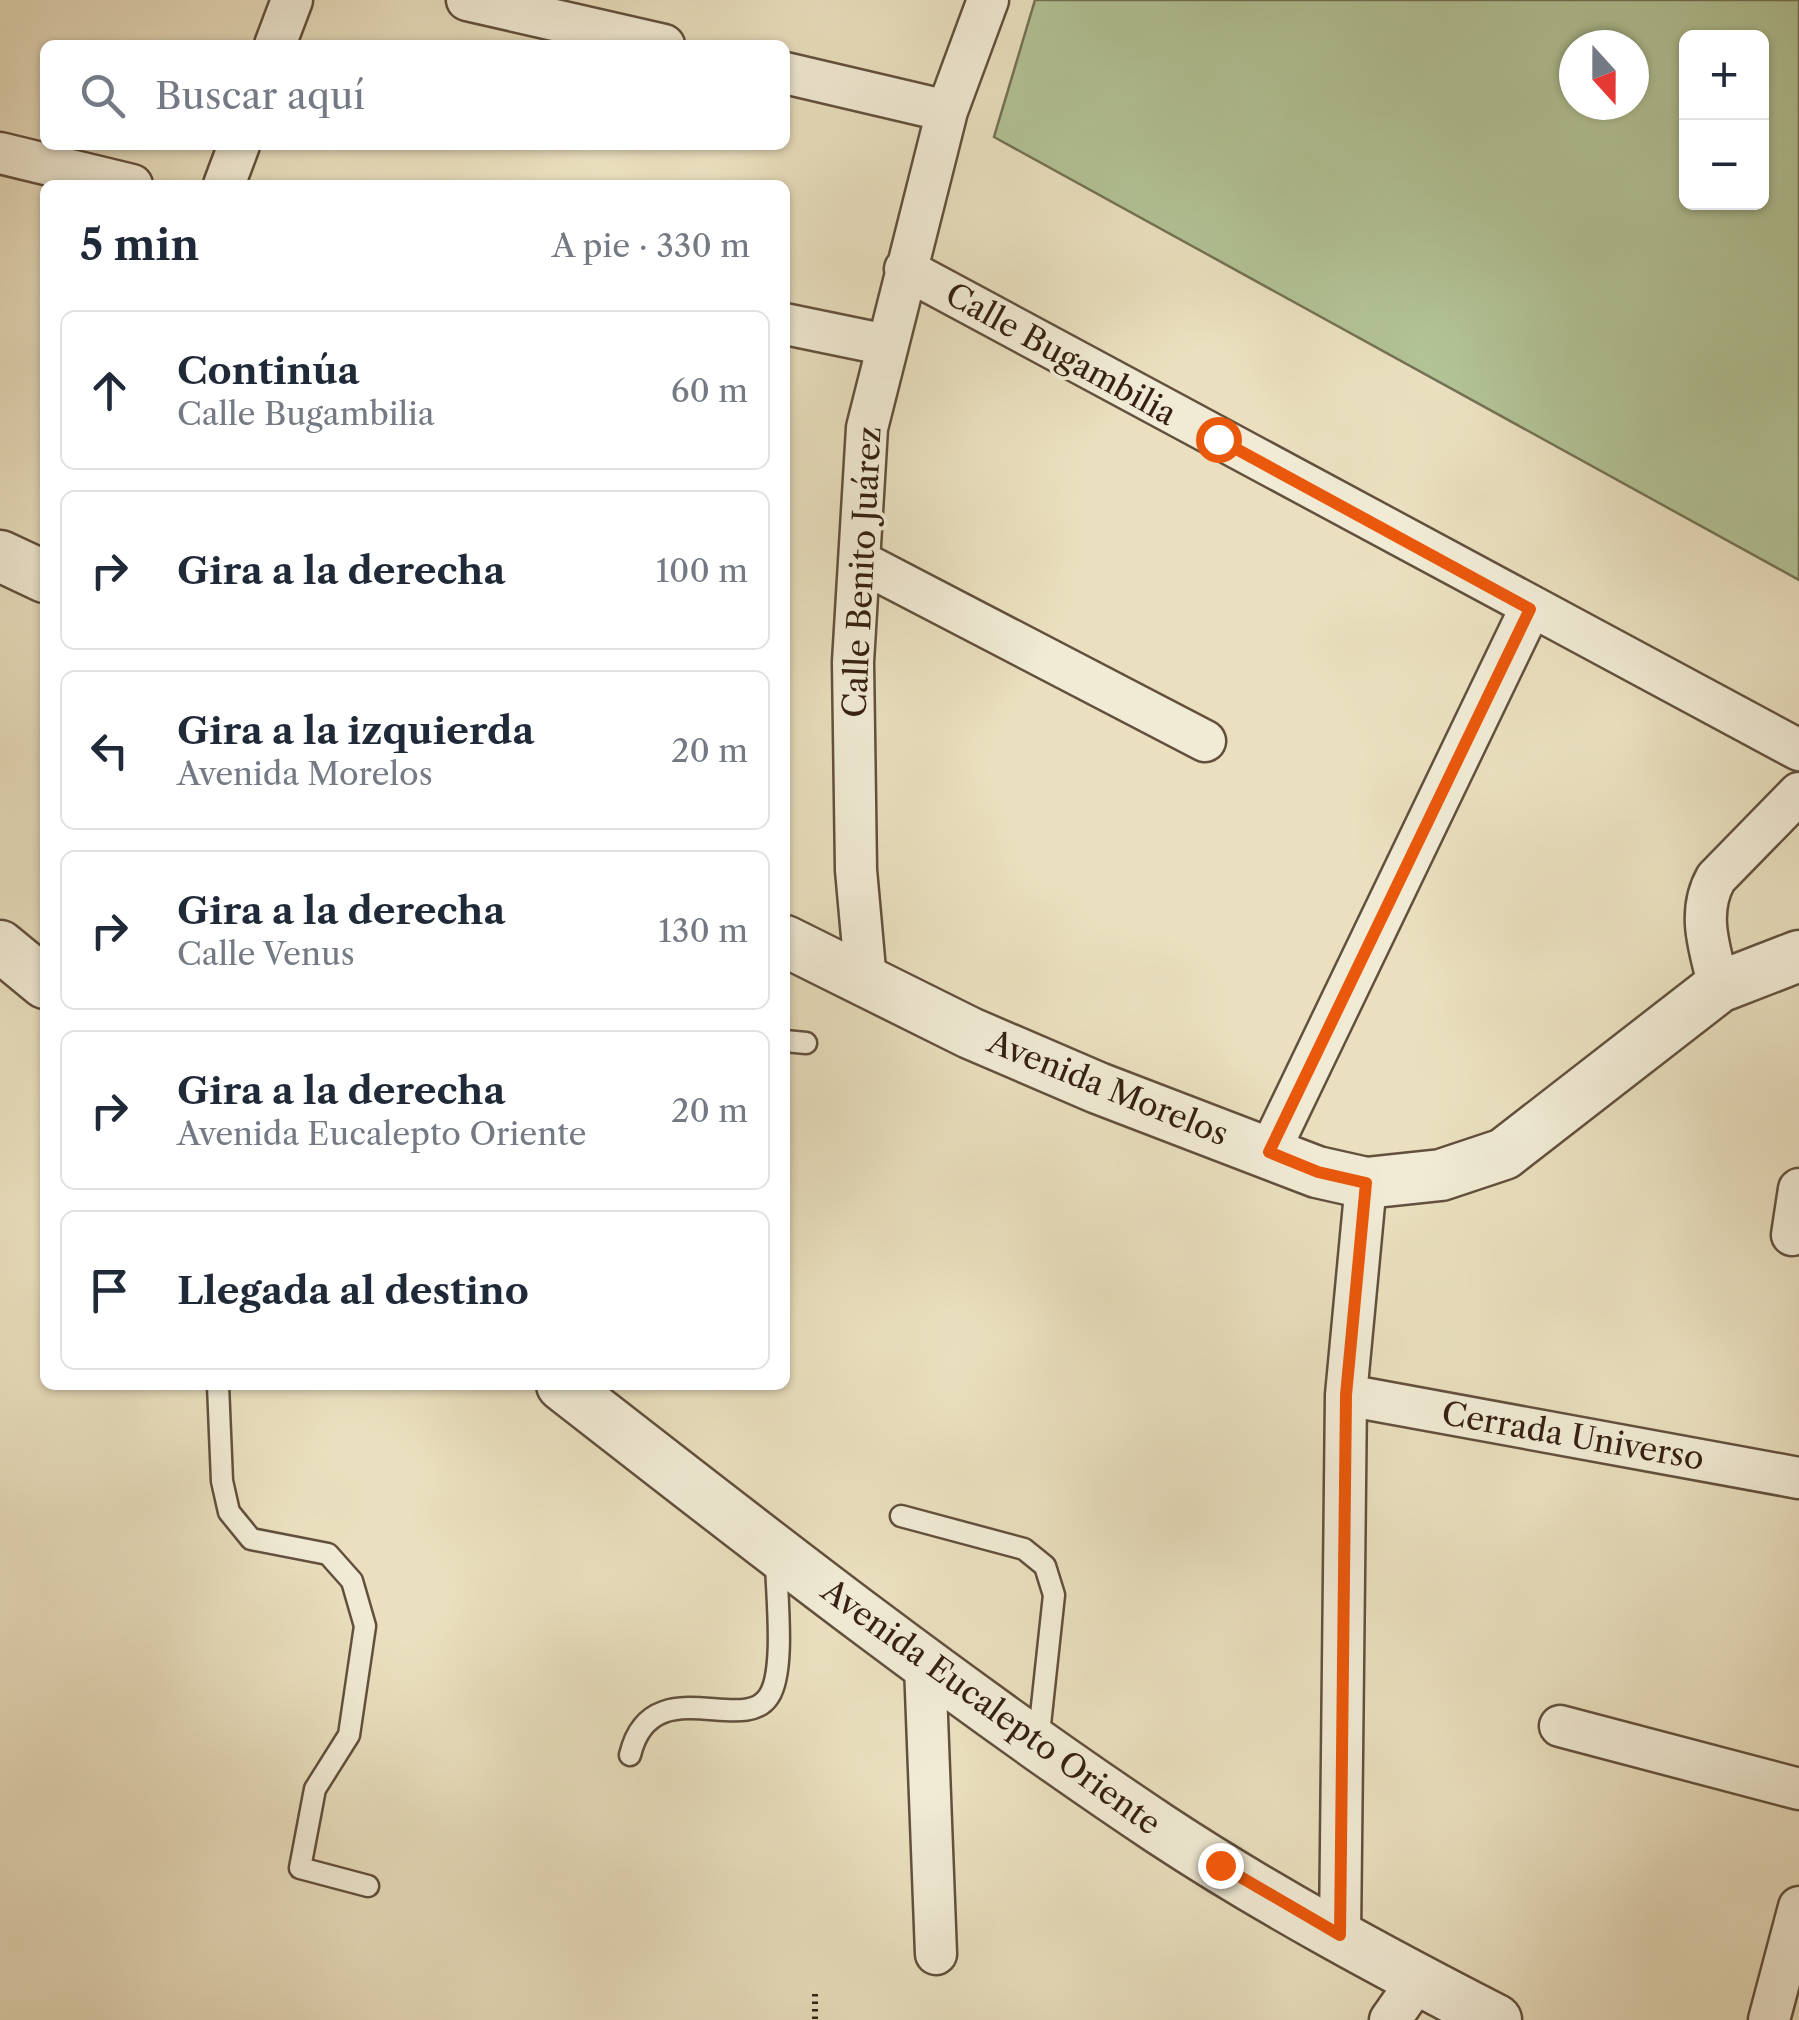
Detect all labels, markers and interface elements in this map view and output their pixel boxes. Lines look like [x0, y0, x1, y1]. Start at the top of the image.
north arrow [1559, 30, 1649, 120]
map controls [1679, 30, 1769, 210]
button: + [1679, 30, 1769, 120]
search box [40, 40, 790, 150]
icon: search [75, 68, 130, 123]
text: Buscar aquí [155, 72, 365, 119]
button: − [1679, 120, 1769, 210]
text: 5 min [80, 219, 199, 271]
text: A pie · 330 m [552, 226, 750, 265]
street label: Calle Bugambilia [939, 274, 1183, 433]
text: Continúa [177, 347, 360, 394]
icon: ahead [82, 363, 137, 418]
text: 60 m [671, 371, 748, 410]
text: Calle Bugambilia [177, 394, 435, 433]
route start [1196, 417, 1242, 463]
street label: Calle Benito Juárez [834, 425, 889, 719]
icon: right [82, 543, 137, 598]
text: Gira a la derecha [177, 547, 505, 594]
text: 100 m [656, 551, 748, 590]
text: Gira a la izquierda [177, 707, 534, 754]
icon: left [82, 723, 137, 778]
text: 20 m [671, 731, 748, 770]
text: Avenida Morelos [177, 754, 433, 793]
text: Gira a la derecha [177, 887, 505, 934]
icon: right [82, 903, 137, 958]
text: 130 m [658, 911, 748, 950]
text: Calle Venus [177, 934, 355, 973]
street label: Avenida Morelos [981, 1021, 1234, 1153]
text: Gira a la derecha [177, 1067, 505, 1114]
icon: right [82, 1083, 137, 1138]
text: 20 m [671, 1091, 748, 1130]
text: Avenida Eucalepto Oriente [177, 1114, 586, 1153]
icon: arrive [82, 1263, 137, 1318]
text: Llegada al destino [177, 1267, 529, 1314]
street label: Cerrada Universo [1439, 1393, 1707, 1478]
street label: Avenida Eucalepto Oriente [813, 1570, 1168, 1843]
route end [1198, 1843, 1244, 1889]

